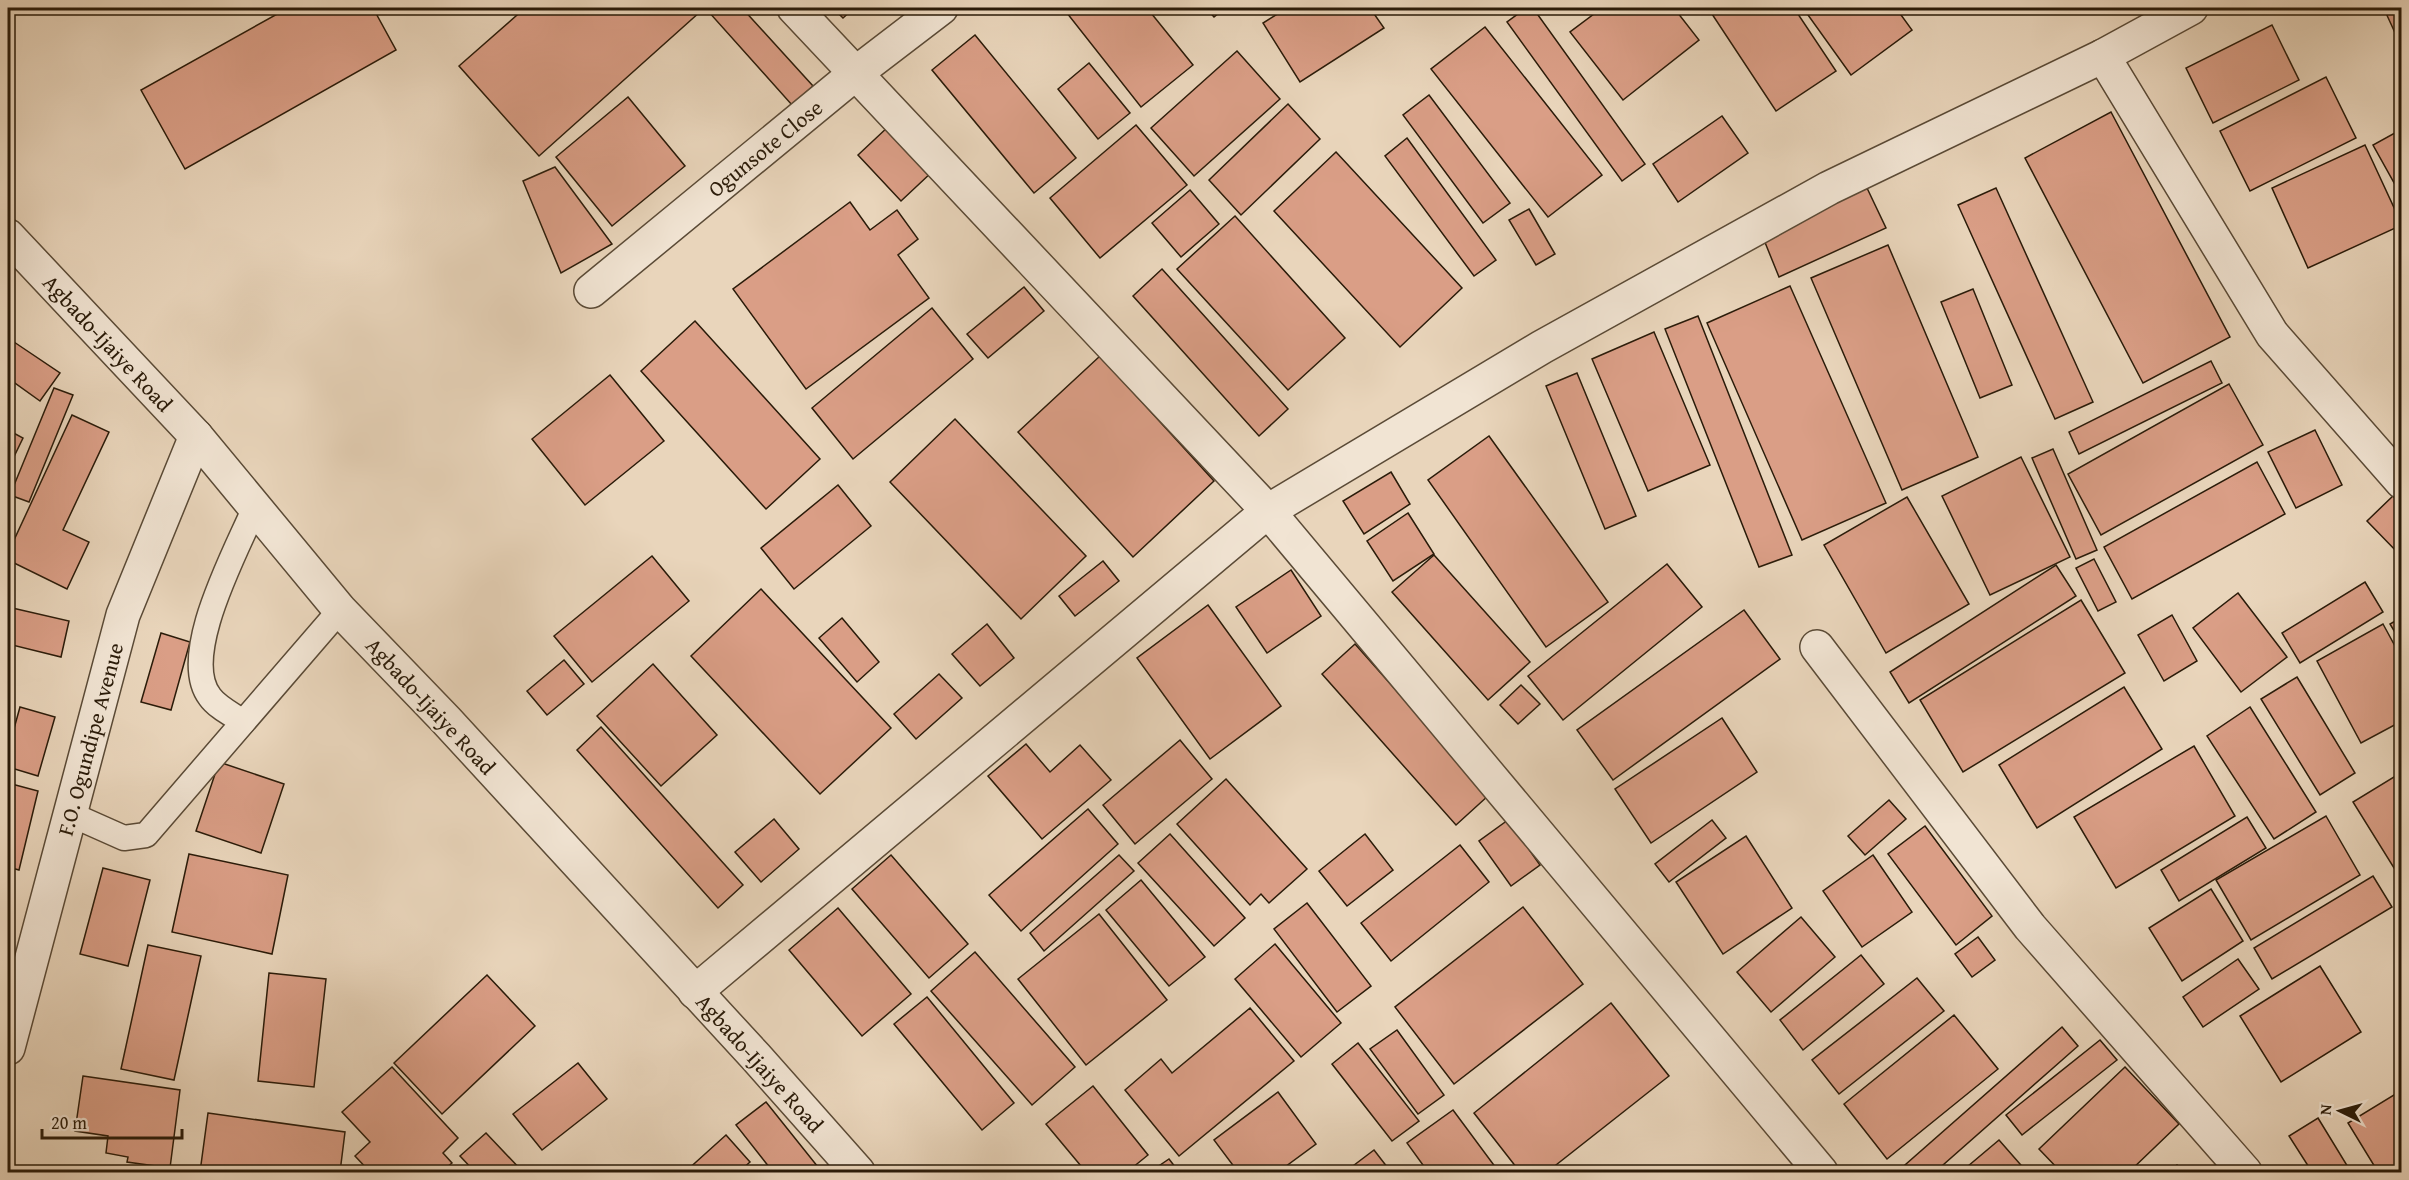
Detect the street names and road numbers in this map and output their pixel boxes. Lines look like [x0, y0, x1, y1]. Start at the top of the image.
street label: Ogunsote Close [701, 92, 829, 204]
street label: Agbado-Ijaiye Road [36, 267, 180, 419]
street label: Agbado-Ijaiye Road [359, 630, 503, 782]
street label: F.O. Ogundipe Avenue [49, 639, 131, 839]
street label: Agbado-Ijaiye Road [689, 986, 831, 1140]

